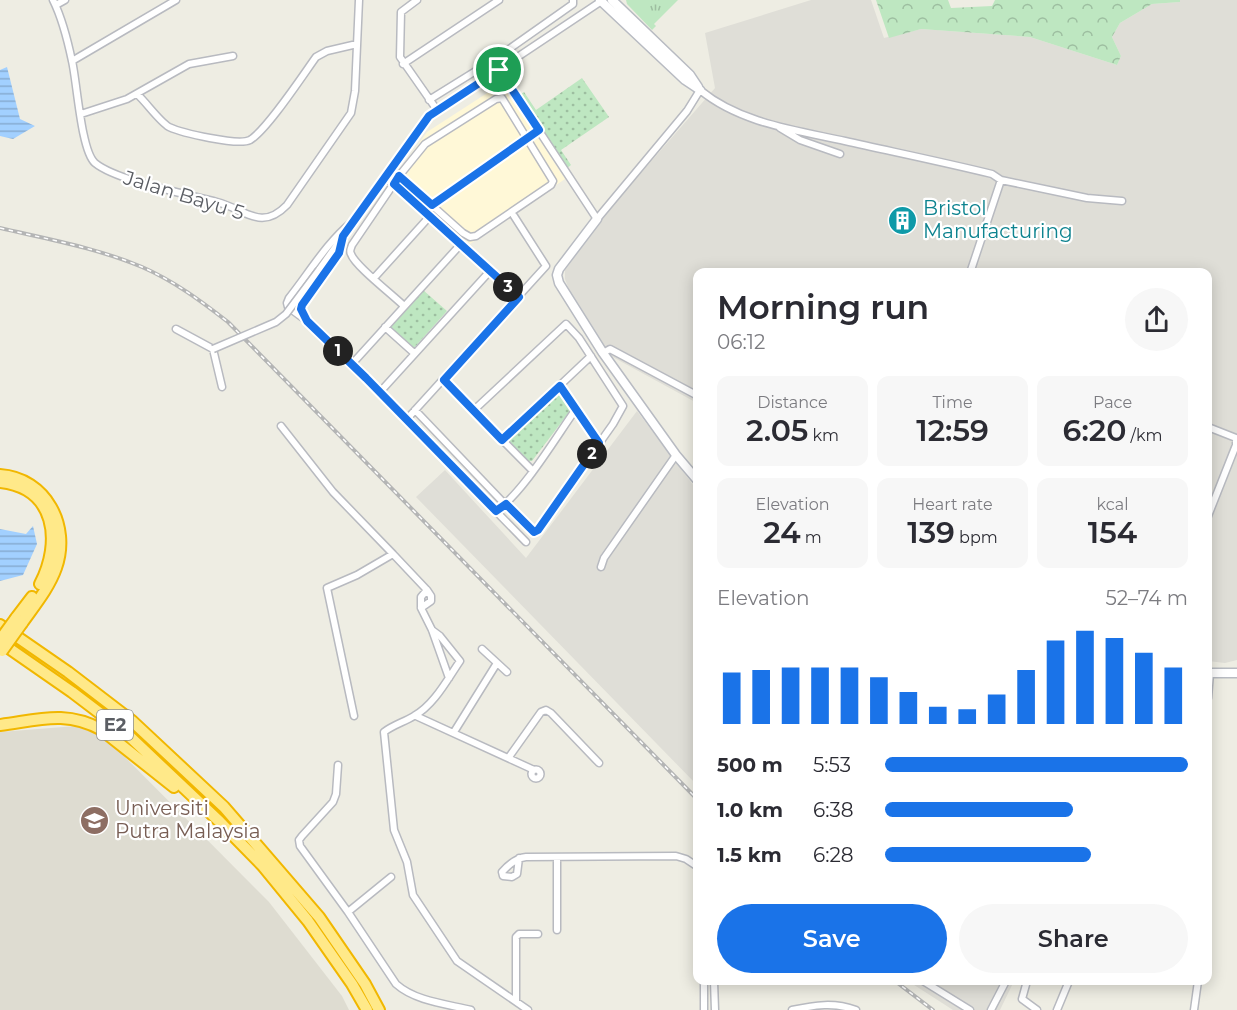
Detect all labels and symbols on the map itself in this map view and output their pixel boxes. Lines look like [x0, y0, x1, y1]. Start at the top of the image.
pin [473, 44, 524, 95]
street label: Jalan Bayu 5 [120, 165, 247, 225]
place label: Bristol Manufacturing [923, 196, 1073, 243]
building icon: Bristol Manufacturing [886, 204, 918, 236]
pin: 3 [493, 272, 523, 302]
pin: 1 [323, 336, 353, 366]
pin: 2 [577, 439, 607, 469]
road number: E2 [97, 710, 133, 740]
place label: Universiti Putra Malaysia [115, 796, 261, 843]
school or university icon: Universiti Putra Malaysia [78, 804, 110, 836]

